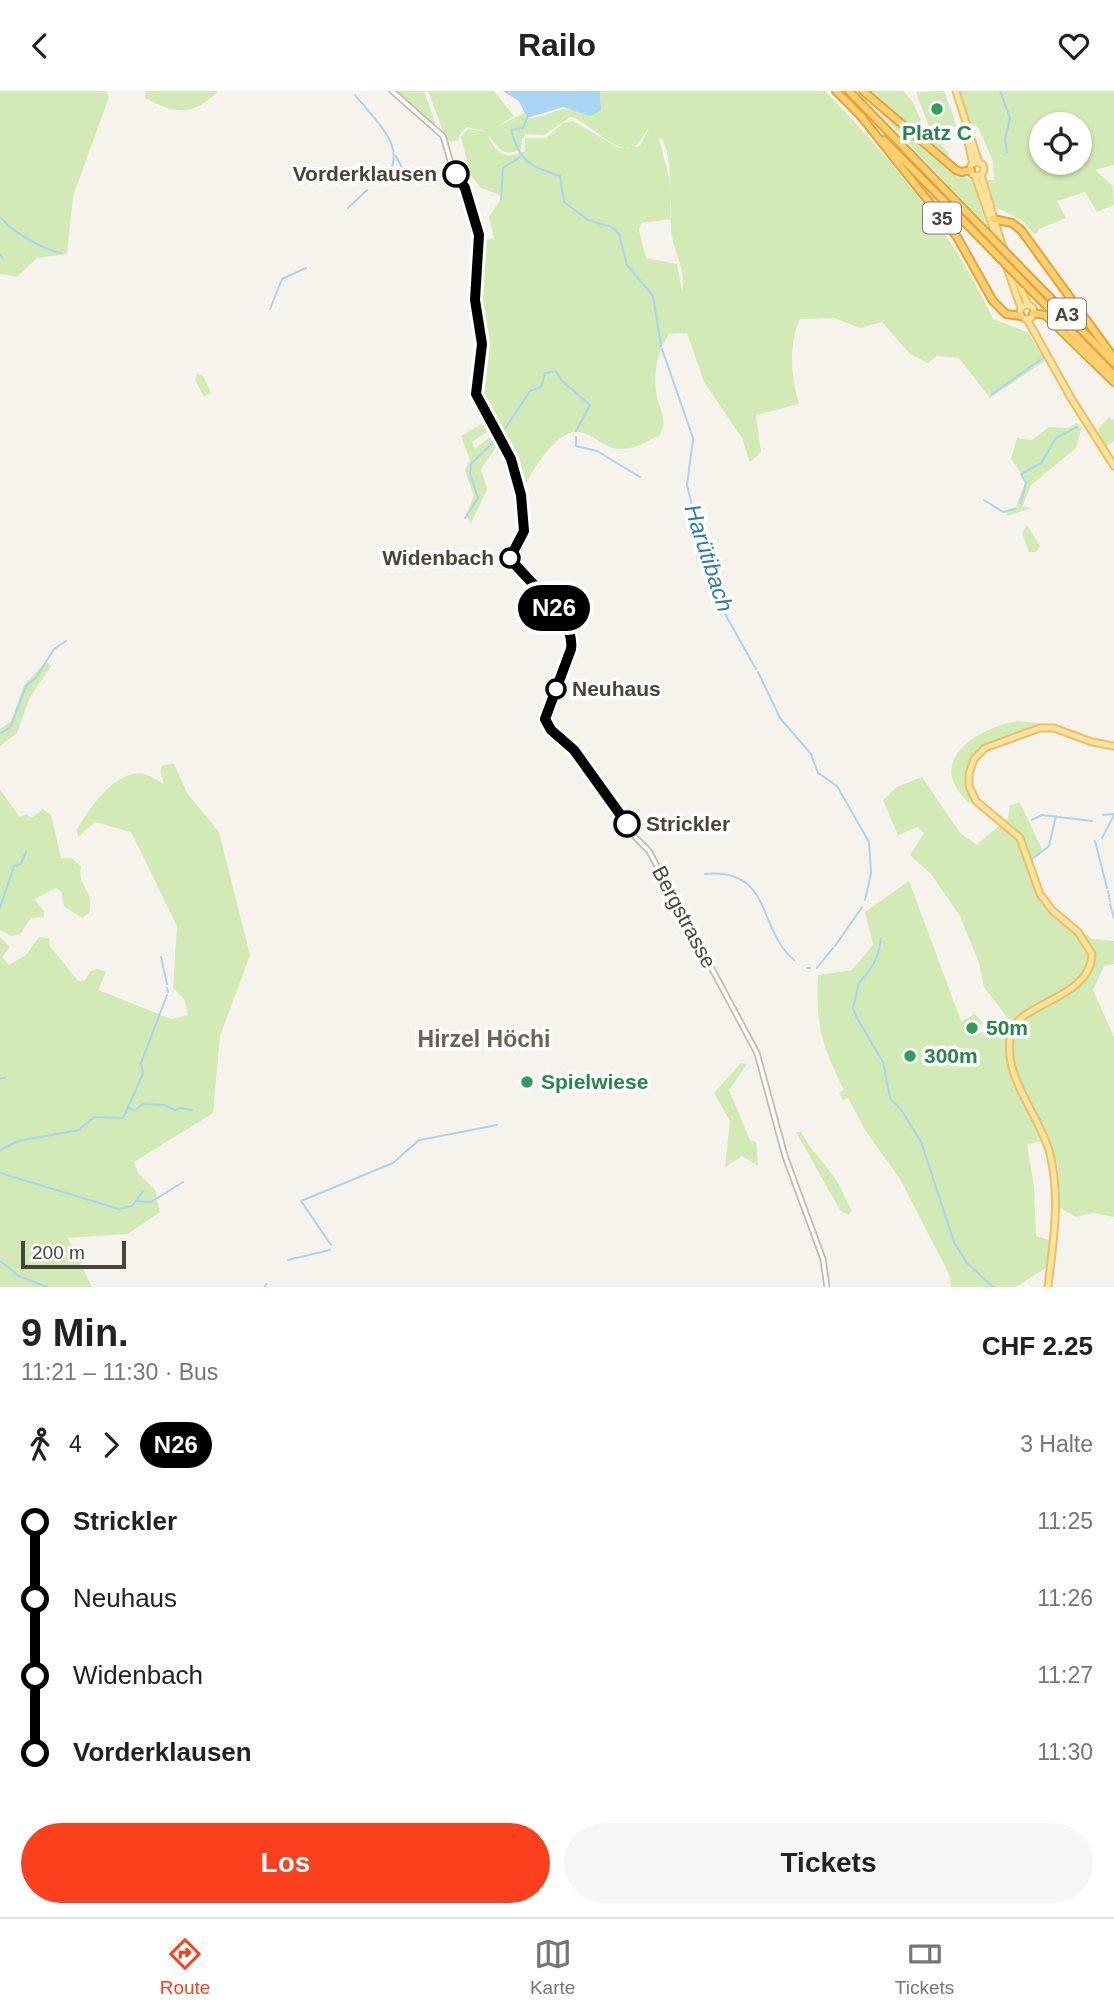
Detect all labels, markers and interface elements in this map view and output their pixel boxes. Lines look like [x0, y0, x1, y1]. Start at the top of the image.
icon: back [21, 27, 59, 65]
text: Railo [518, 27, 596, 63]
icon: heart [1055, 27, 1093, 65]
marker: Platz C [929, 101, 945, 117]
map controls [1029, 112, 1092, 175]
button: locate [1029, 112, 1092, 175]
place label: Platz C [902, 121, 972, 144]
marker: Vorderklausen [443, 161, 469, 187]
place label: Vorderklausen [293, 162, 437, 185]
road number: 35 [923, 202, 961, 233]
road number: A3 [1048, 299, 1086, 329]
water label: Harütibach [679, 501, 739, 615]
place label: Widenbach [382, 546, 494, 569]
marker: Widenbach [500, 548, 520, 568]
line badge: N26 [514, 585, 594, 631]
text: N26 [532, 594, 576, 621]
place label: Neuhaus [572, 677, 661, 700]
marker: Neuhaus [546, 679, 566, 699]
marker: Strickler [614, 811, 640, 837]
place label: Strickler [646, 812, 730, 835]
street label: Bergstrasse [648, 862, 721, 972]
place label: 50m [986, 1016, 1028, 1039]
marker: 50m [964, 1020, 980, 1036]
district label: Hirzel Höchi [418, 1026, 550, 1052]
place label: 300m [924, 1044, 978, 1067]
marker: 300m [902, 1048, 918, 1064]
place label: Spielwiese [541, 1070, 648, 1093]
marker: Spielwiese [519, 1074, 535, 1090]
scale bar [21, 1238, 126, 1270]
text: 200 m [32, 1242, 85, 1263]
text: 9 Min. [21, 1312, 129, 1354]
text: CHF 2.25 [982, 1331, 1093, 1361]
text: 11:21 – 11:30 · Bus [21, 1359, 218, 1385]
icon: walk [21, 1426, 59, 1464]
icon: forward [92, 1426, 130, 1464]
text: 4 [69, 1431, 82, 1457]
text: N26 [154, 1431, 198, 1458]
text: 3 Halte [1020, 1431, 1093, 1457]
text: Strickler [73, 1506, 177, 1536]
text: 11:25 [1037, 1508, 1093, 1534]
text: Neuhaus [73, 1583, 177, 1613]
text: 11:26 [1037, 1585, 1093, 1611]
text: Widenbach [73, 1660, 203, 1690]
text: 11:27 [1037, 1662, 1093, 1688]
text: Vorderklausen [73, 1737, 252, 1767]
text: 11:30 [1037, 1739, 1093, 1765]
button: Los [21, 1823, 550, 1903]
button: Tickets [564, 1823, 1093, 1903]
tab: Route [160, 1935, 210, 1999]
tab: Karte [530, 1935, 575, 1999]
tab: Tickets [895, 1935, 954, 1999]

